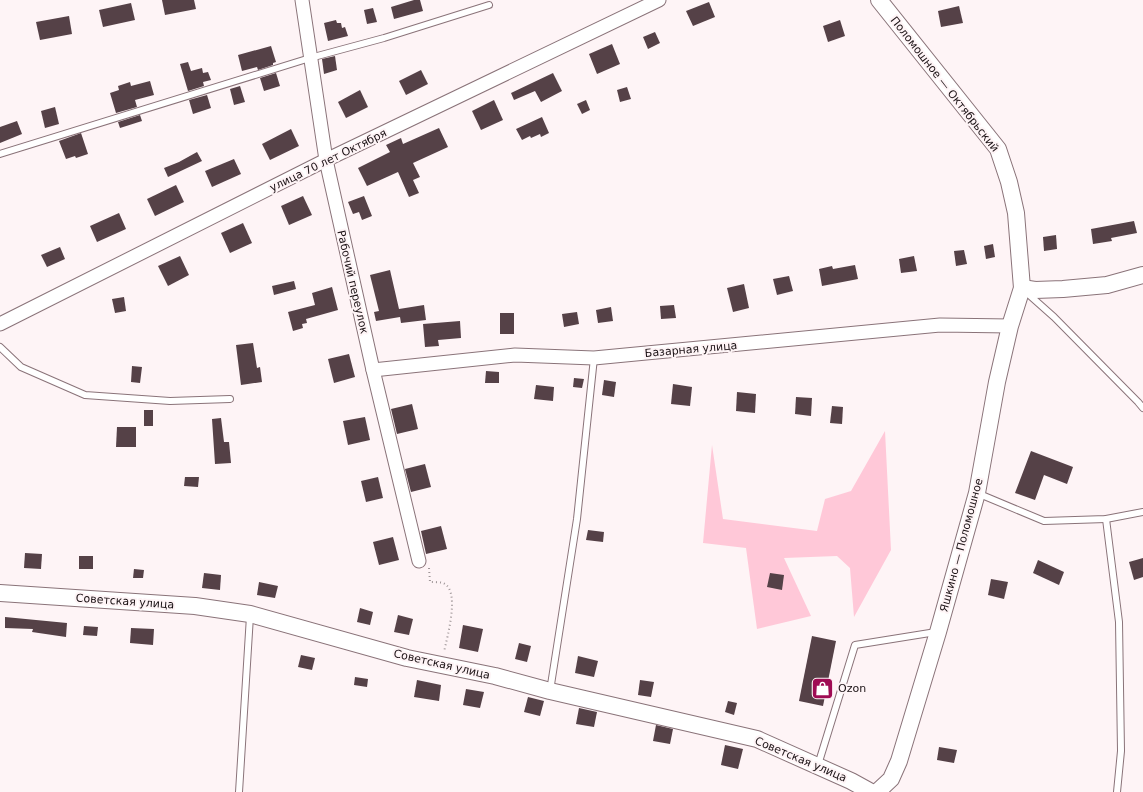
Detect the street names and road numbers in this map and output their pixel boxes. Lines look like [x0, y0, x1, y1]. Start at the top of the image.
street label: Поломошное — Октябрьский [888, 14, 1001, 155]
street label: улица 70 лет Октября [268, 126, 389, 194]
street label: Рабочий переулок [334, 229, 371, 335]
street label: Базарная улица [644, 339, 738, 360]
street label: Яшкино — Поломошное [937, 477, 986, 613]
street label: Советская улица [75, 592, 175, 611]
street label: Советская улица [392, 647, 491, 682]
street label: Советская улица [753, 734, 849, 785]

